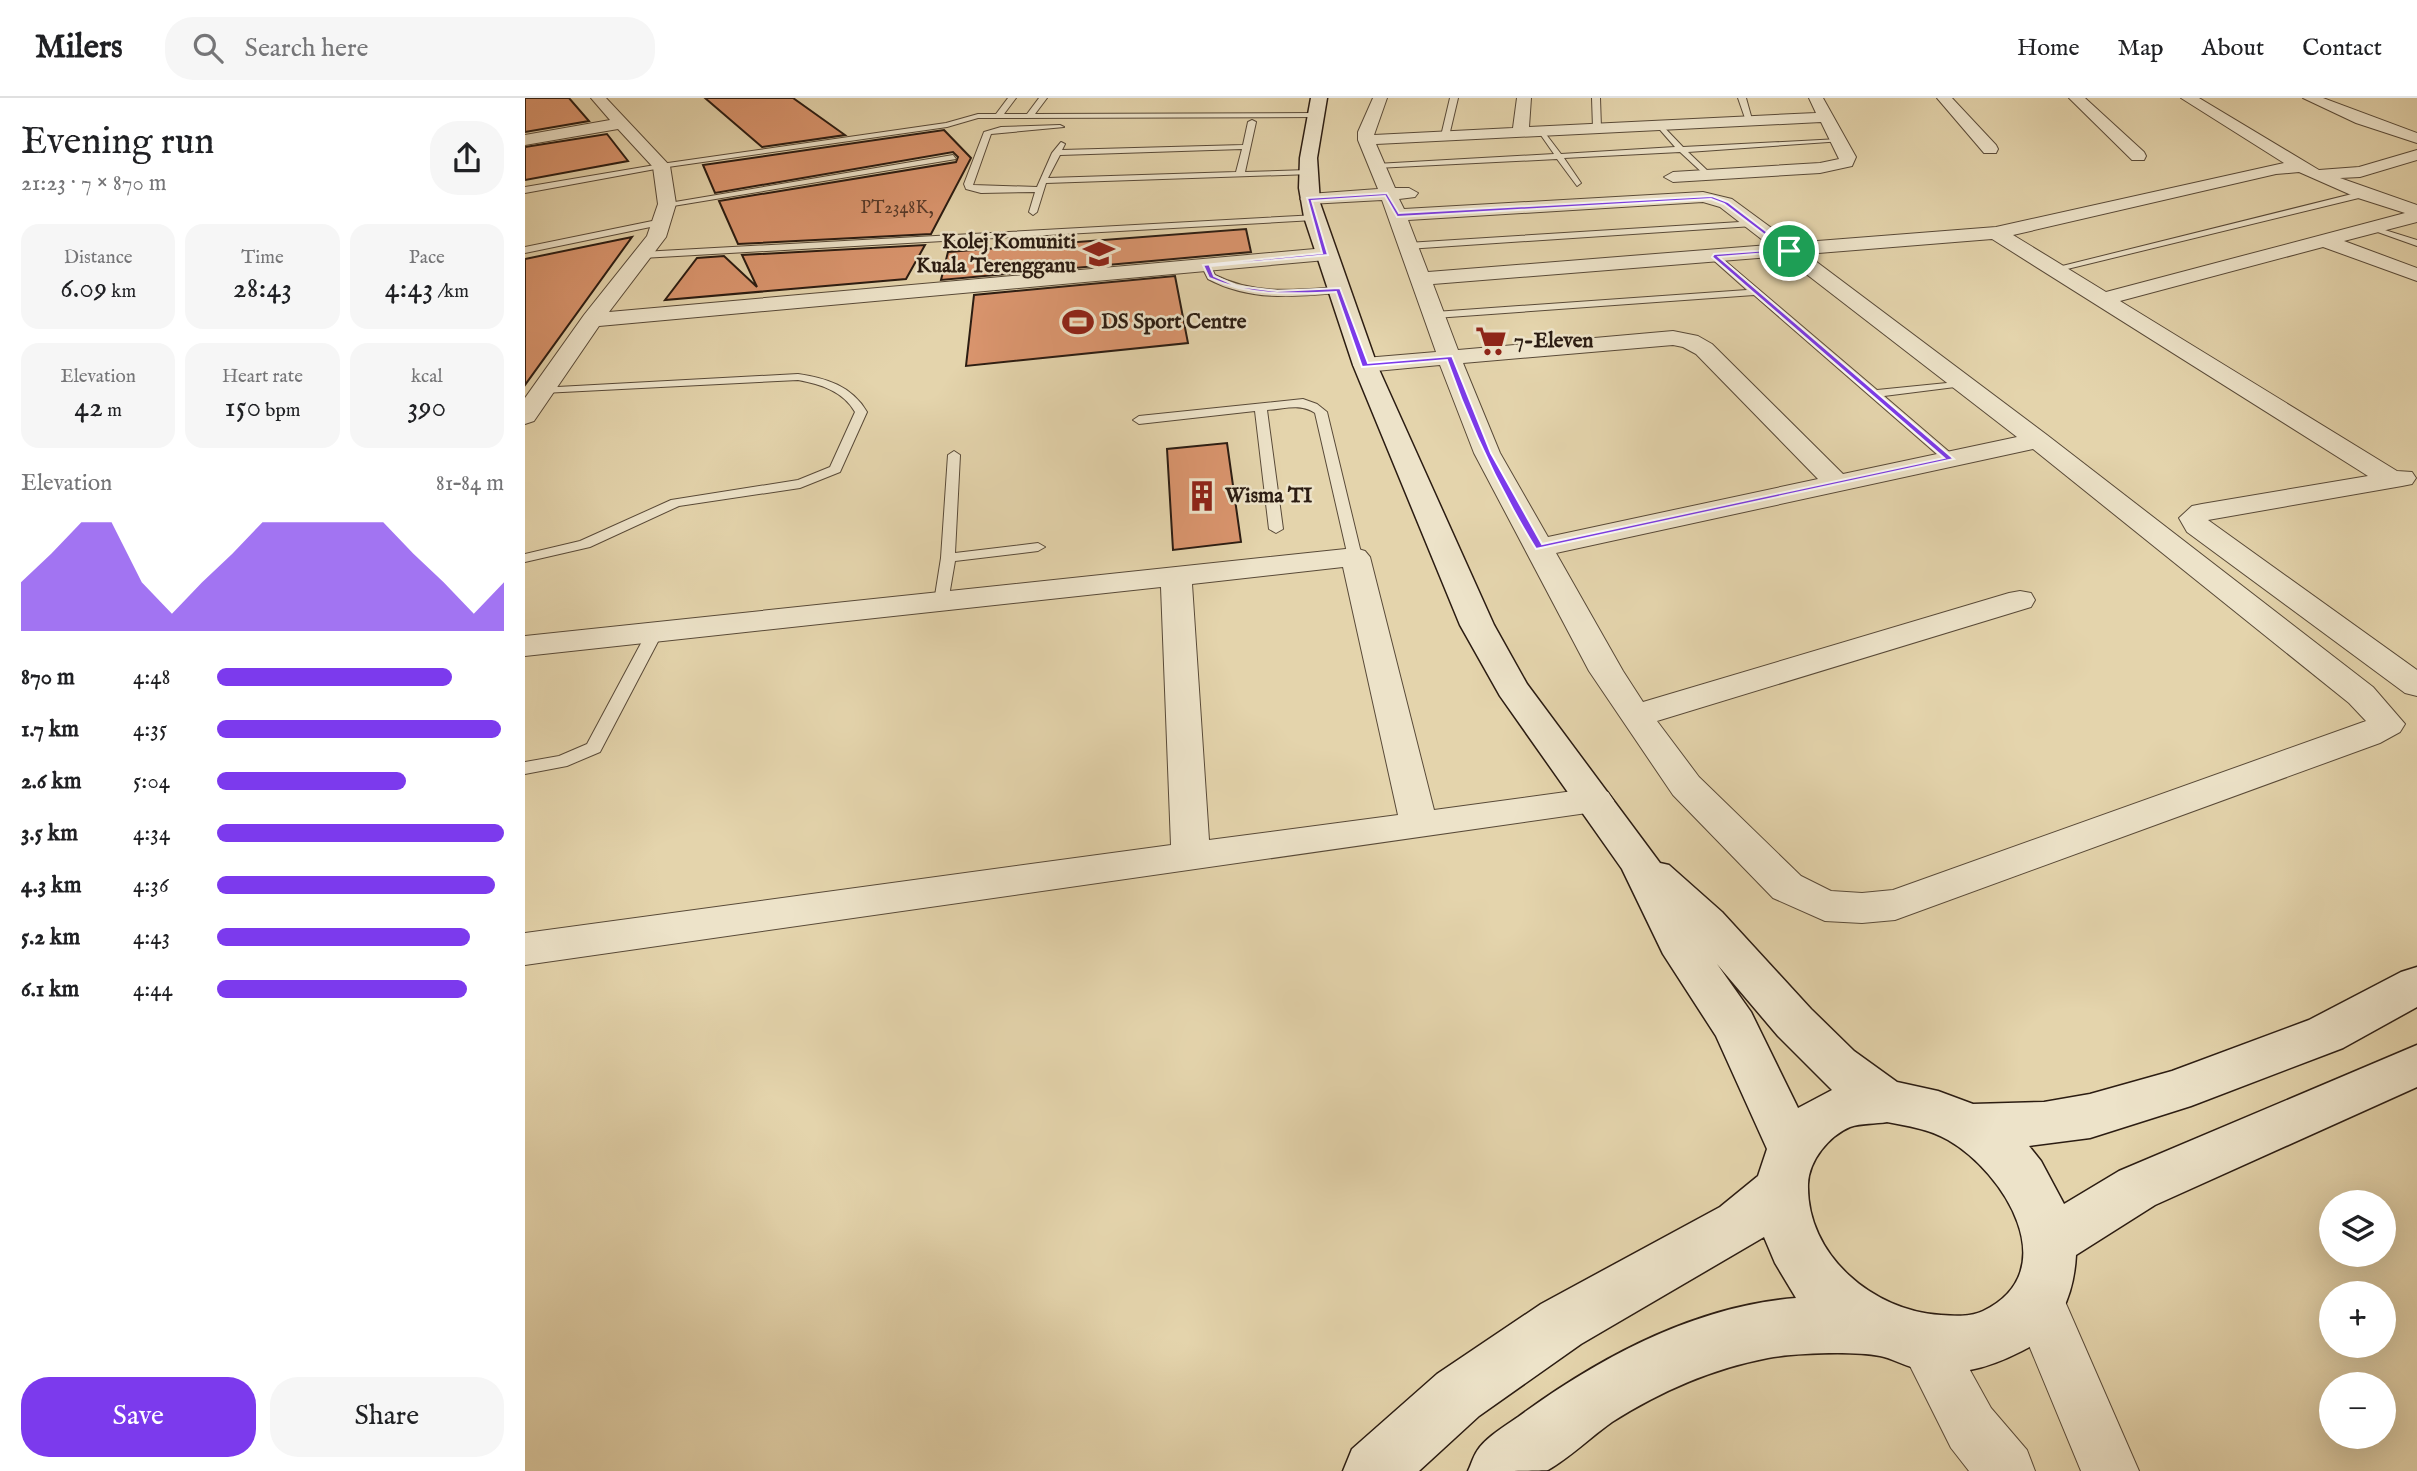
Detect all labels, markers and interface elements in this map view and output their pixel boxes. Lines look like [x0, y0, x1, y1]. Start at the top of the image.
search box [165, 17, 655, 80]
text: Milers [35, 27, 123, 69]
icon: search [189, 29, 227, 67]
text: Search here [245, 32, 369, 65]
text: Home [2017, 33, 2080, 64]
text: Map [2118, 33, 2164, 64]
text: About [2202, 33, 2264, 64]
text: Contact [2302, 33, 2382, 64]
text: Evening run [21, 119, 215, 167]
button: share [430, 121, 504, 195]
text: 21:23 · 7 × 870 m [21, 169, 167, 198]
house number: PT2348K, [861, 197, 934, 220]
pin [1759, 221, 1819, 281]
place label: Kolej Komuniti Kuala Terengganu [916, 229, 1076, 280]
icon: arrive [1770, 232, 1808, 270]
school or university icon: Kolej Komuniti Kuala Terengganu [1082, 237, 1116, 271]
text: Distance [64, 246, 133, 270]
text: Time [241, 246, 284, 270]
text: Pace [409, 246, 445, 270]
text: 6.09 [60, 270, 107, 308]
text: 28:43 [233, 270, 292, 308]
text: 4:43 [385, 270, 433, 308]
text: km [107, 280, 136, 304]
text: /km [433, 280, 469, 304]
sports icon: DS Sport Centre [1061, 305, 1095, 339]
place label: DS Sport Centre [1101, 309, 1247, 336]
supermarket icon: 7-Eleven [1474, 324, 1508, 358]
place label: 7-Eleven [1514, 328, 1593, 355]
text: Elevation [60, 365, 136, 389]
text: Heart rate [222, 365, 303, 389]
text: kcal [411, 365, 443, 389]
text: 42 [74, 389, 103, 427]
text: 150 [225, 389, 261, 427]
text: 390 [407, 389, 446, 427]
text: m [103, 399, 122, 423]
text: bpm [261, 399, 300, 423]
text: Elevation [21, 469, 112, 498]
text: 81–84 m [436, 469, 504, 498]
building icon: Wisma TI [1185, 479, 1219, 513]
place label: Wisma TI [1224, 483, 1312, 510]
text: 870 m [21, 663, 75, 692]
text: 4:48 [133, 663, 171, 692]
text: 1.7 km [21, 715, 79, 744]
text: 4:35 [133, 715, 167, 744]
text: 2.6 km [21, 767, 82, 796]
text: 5:04 [133, 767, 170, 796]
text: 3.5 km [21, 819, 78, 848]
text: 4:34 [133, 819, 170, 848]
text: 4.3 km [21, 871, 81, 900]
text: 4:36 [133, 871, 169, 900]
text: 5.2 km [21, 923, 80, 952]
text: 4:43 [133, 923, 170, 952]
text: 6.1 km [21, 975, 79, 1004]
text: 4:44 [133, 975, 173, 1004]
map controls [2319, 1190, 2396, 1449]
button: layers [2319, 1190, 2396, 1267]
button: + [2319, 1281, 2396, 1358]
button: − [2319, 1372, 2396, 1449]
button: Save [21, 1377, 256, 1457]
button: Share [270, 1377, 504, 1457]

